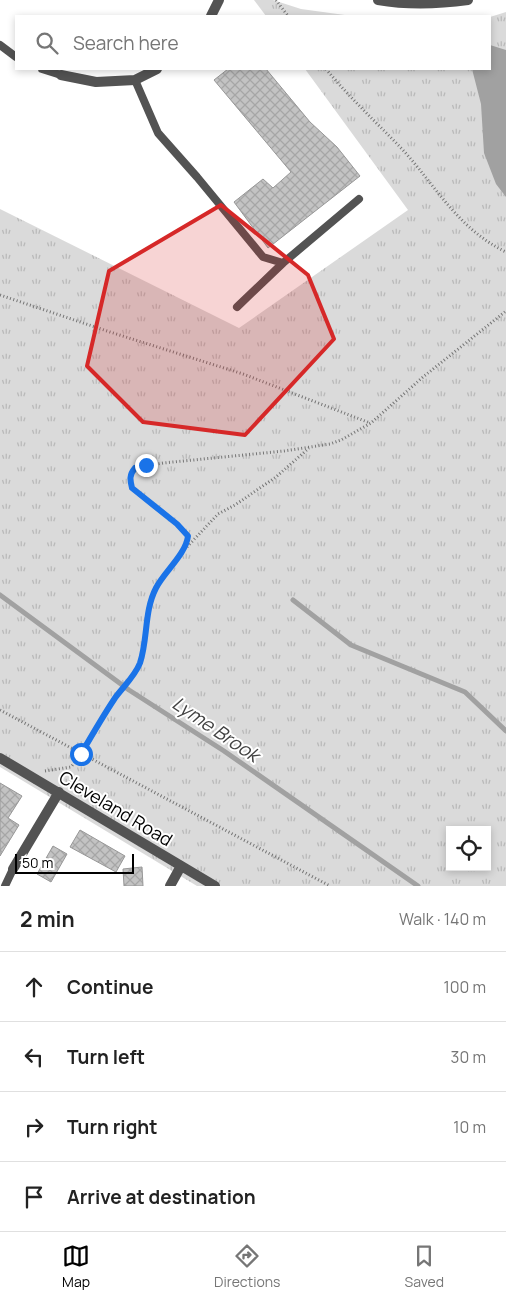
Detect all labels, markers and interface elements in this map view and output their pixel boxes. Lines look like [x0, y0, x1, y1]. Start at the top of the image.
search box [15, 15, 491, 70]
icon: search [33, 29, 61, 57]
text: Search here [73, 30, 179, 56]
route end [135, 454, 158, 477]
water label: Lyme Brook [167, 690, 267, 769]
route start [70, 743, 93, 766]
street label: Cleveland Road [55, 765, 177, 851]
map controls [446, 826, 491, 871]
button: locate [446, 826, 491, 871]
scale bar [15, 851, 134, 874]
text: 50 m [22, 853, 53, 872]
text: 2 min [20, 905, 75, 933]
text: Walk · 140 m [399, 908, 486, 930]
icon: ahead [20, 973, 48, 1001]
text: Continue [67, 974, 153, 1000]
text: 100 m [443, 976, 486, 998]
icon: left [20, 1043, 48, 1071]
text: Turn left [67, 1044, 145, 1070]
text: 30 m [451, 1046, 486, 1068]
icon: right [20, 1113, 48, 1141]
text: Turn right [67, 1114, 157, 1140]
text: 10 m [453, 1116, 486, 1138]
icon: arrive [20, 1183, 48, 1211]
text: Arrive at destination [67, 1184, 256, 1210]
tab: Map [62, 1242, 90, 1291]
tab: Directions [214, 1242, 280, 1291]
tab: Saved [405, 1242, 444, 1291]

